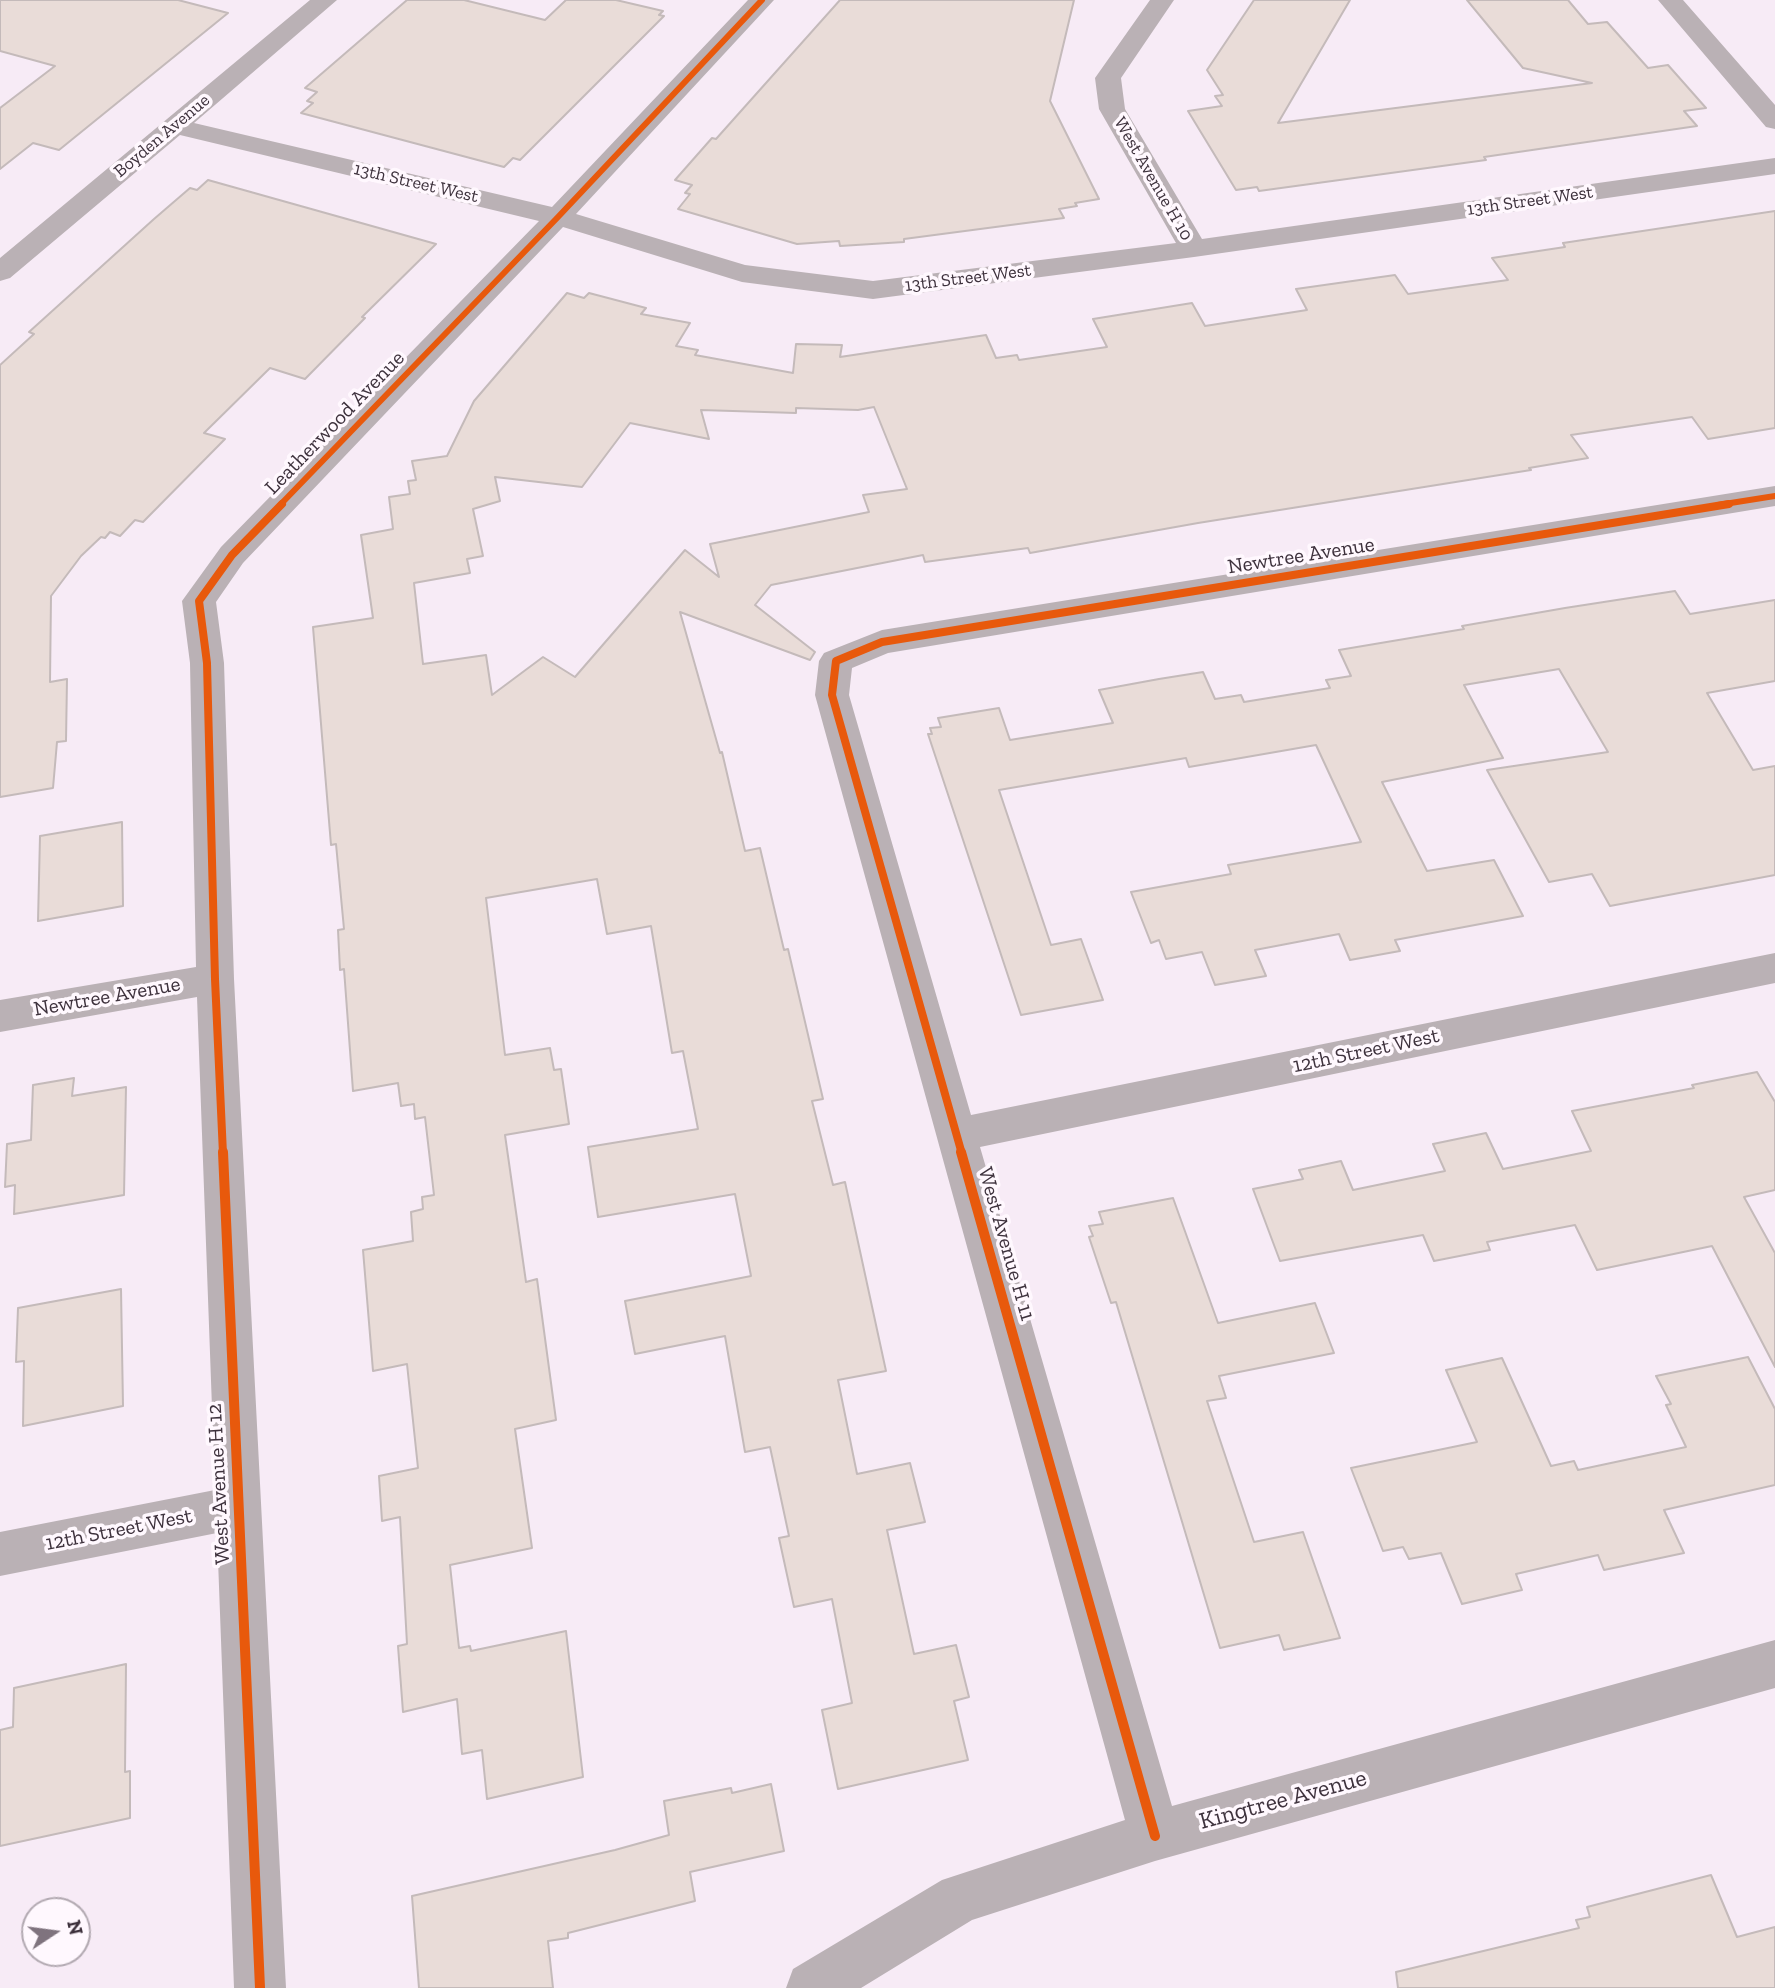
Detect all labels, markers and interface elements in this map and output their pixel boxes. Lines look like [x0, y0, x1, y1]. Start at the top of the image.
street label: Boyden Avenue [110, 90, 214, 182]
street label: West Avenue H 10 [1109, 113, 1197, 245]
street label: 13th Street West [352, 158, 480, 208]
street label: 13th Street West [1466, 181, 1594, 221]
street label: 13th Street West [904, 260, 1032, 296]
street label: Leatherwood Avenue [260, 346, 410, 500]
street label: Newtree Avenue [1226, 532, 1376, 580]
street label: Newtree Avenue [32, 972, 182, 1022]
street label: 12th Street West [1291, 1023, 1441, 1079]
street label: West Avenue H 11 [972, 1164, 1040, 1324]
street label: West Avenue H 12 [202, 1403, 236, 1565]
street label: 12th Street West [44, 1503, 194, 1557]
street label: Kingtree Avenue [1196, 1764, 1370, 1836]
north arrow [21, 1897, 91, 1967]
text: N [62, 1918, 88, 1937]

